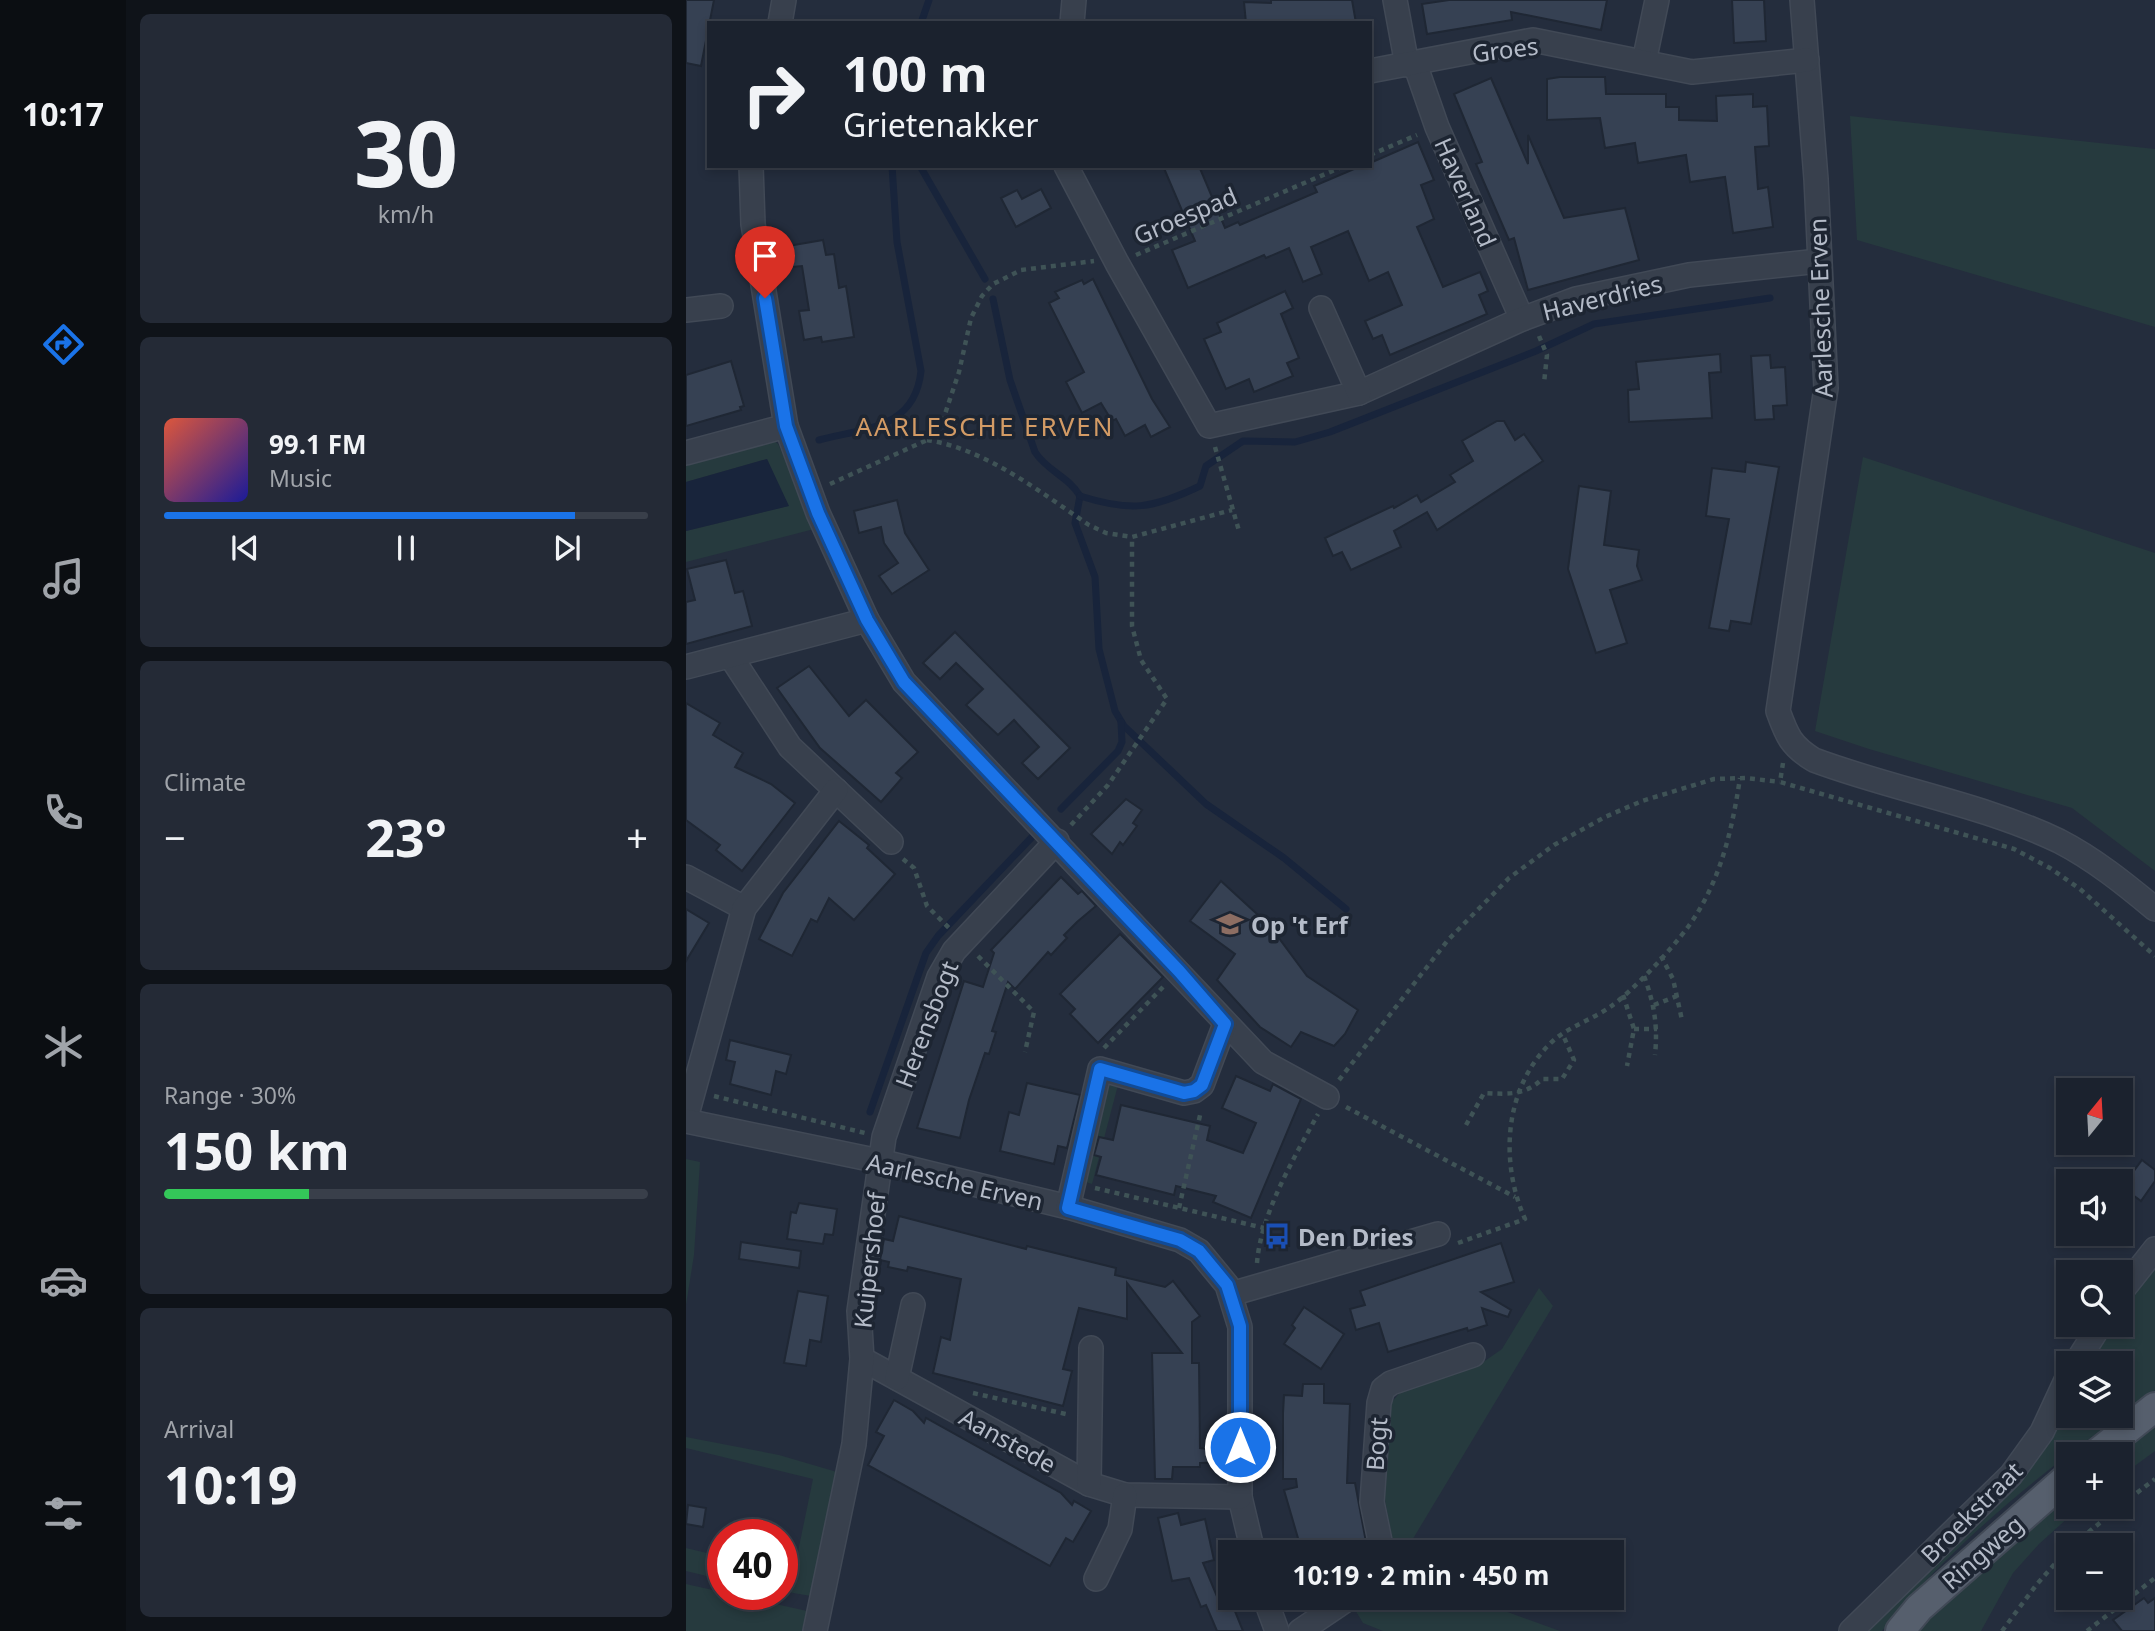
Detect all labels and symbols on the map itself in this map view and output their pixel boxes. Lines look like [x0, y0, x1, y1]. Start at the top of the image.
street label: Groes [1470, 29, 1540, 69]
street label: Haverland [1427, 132, 1505, 252]
street label: Groespad [1128, 178, 1242, 252]
street label: Aarlesche Erven [1800, 218, 1840, 398]
pin [735, 226, 795, 298]
street label: Haverdries [1539, 266, 1665, 328]
district label: AARLESCHE ERVEN [855, 408, 1115, 444]
place label: Op 't Erf [1251, 908, 1350, 941]
school or university icon: Op 't Erf [1215, 909, 1245, 939]
street label: Herensbogt [887, 956, 965, 1092]
north arrow [2056, 1078, 2133, 1155]
street label: Aarlesche Erven [864, 1145, 1046, 1217]
street label: Kuipershoef [845, 1189, 893, 1330]
place label: Den Dries [1298, 1220, 1414, 1253]
bus stop icon: Den Dries [1262, 1221, 1292, 1251]
street label: Aanstede [954, 1400, 1062, 1480]
position arrow [1203, 1410, 1277, 1484]
street label: Bogt [1358, 1416, 1394, 1472]
street label: Broekstraat [1913, 1454, 2029, 1570]
street label: Ringweg [1934, 1507, 2030, 1597]
speed limit sign: 40 [707, 1519, 798, 1610]

